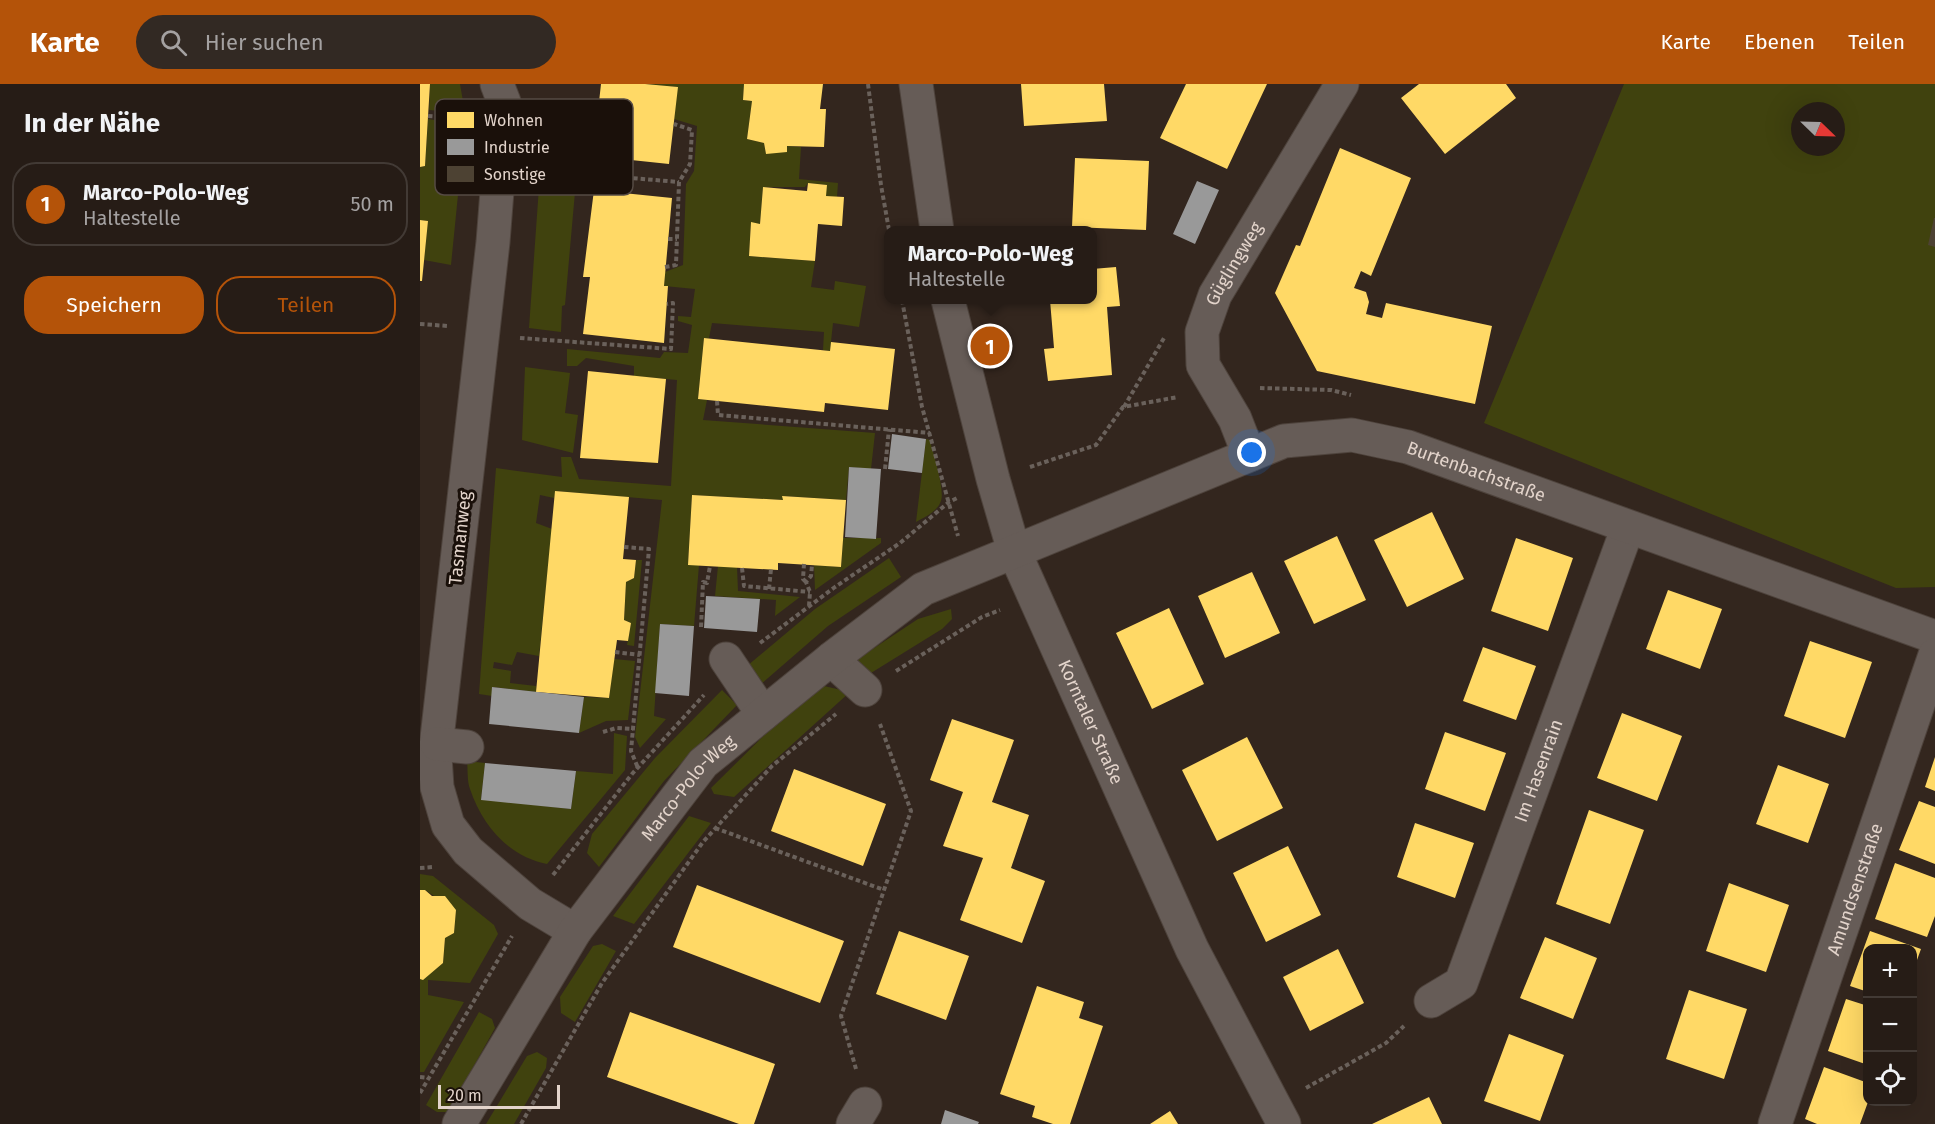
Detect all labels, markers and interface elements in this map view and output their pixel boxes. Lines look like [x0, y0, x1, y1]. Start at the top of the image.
search box [136, 15, 556, 69]
text: Karte [30, 26, 100, 59]
icon: search [157, 26, 190, 59]
text: Hier suchen [205, 29, 324, 56]
text: Karte [1660, 29, 1711, 55]
text: Ebenen [1744, 29, 1815, 55]
text: Teilen [1848, 29, 1905, 55]
legend [435, 99, 633, 195]
north arrow [1791, 102, 1845, 156]
text: In der Nähe [24, 108, 160, 139]
text: Wohnen [484, 111, 543, 130]
text: Industrie [484, 138, 550, 157]
text: Sonstige [484, 165, 546, 184]
text: Marco-Polo-Weg [83, 179, 249, 206]
text: 1 [41, 192, 50, 216]
text: 50 m [350, 192, 394, 216]
text: Haltestelle [83, 206, 181, 230]
street label: Güglingweg [1201, 218, 1268, 308]
popup [884, 226, 1097, 304]
text: Marco-Polo-Weg [908, 240, 1073, 267]
text: Haltestelle [908, 267, 1005, 291]
button: Speichern [24, 276, 204, 334]
button: Teilen [216, 276, 396, 334]
pin: 1 [970, 324, 1010, 368]
street label: Burtenbachstraße [1404, 436, 1549, 507]
your location [1237, 438, 1266, 467]
street label: Tasmanweg [444, 489, 476, 586]
street label: Korntaler Straße [1053, 656, 1128, 788]
street label: Im Hasenrain [1510, 716, 1568, 825]
street label: Marco-Polo-Weg [637, 730, 740, 845]
street label: Amundsenstraße [1822, 820, 1888, 958]
map controls [1863, 944, 1917, 1106]
button: + [1863, 944, 1917, 998]
button: − [1863, 998, 1917, 1052]
button: locate [1863, 1052, 1917, 1106]
scale bar [438, 1082, 560, 1110]
text: 20 m [447, 1086, 482, 1105]

